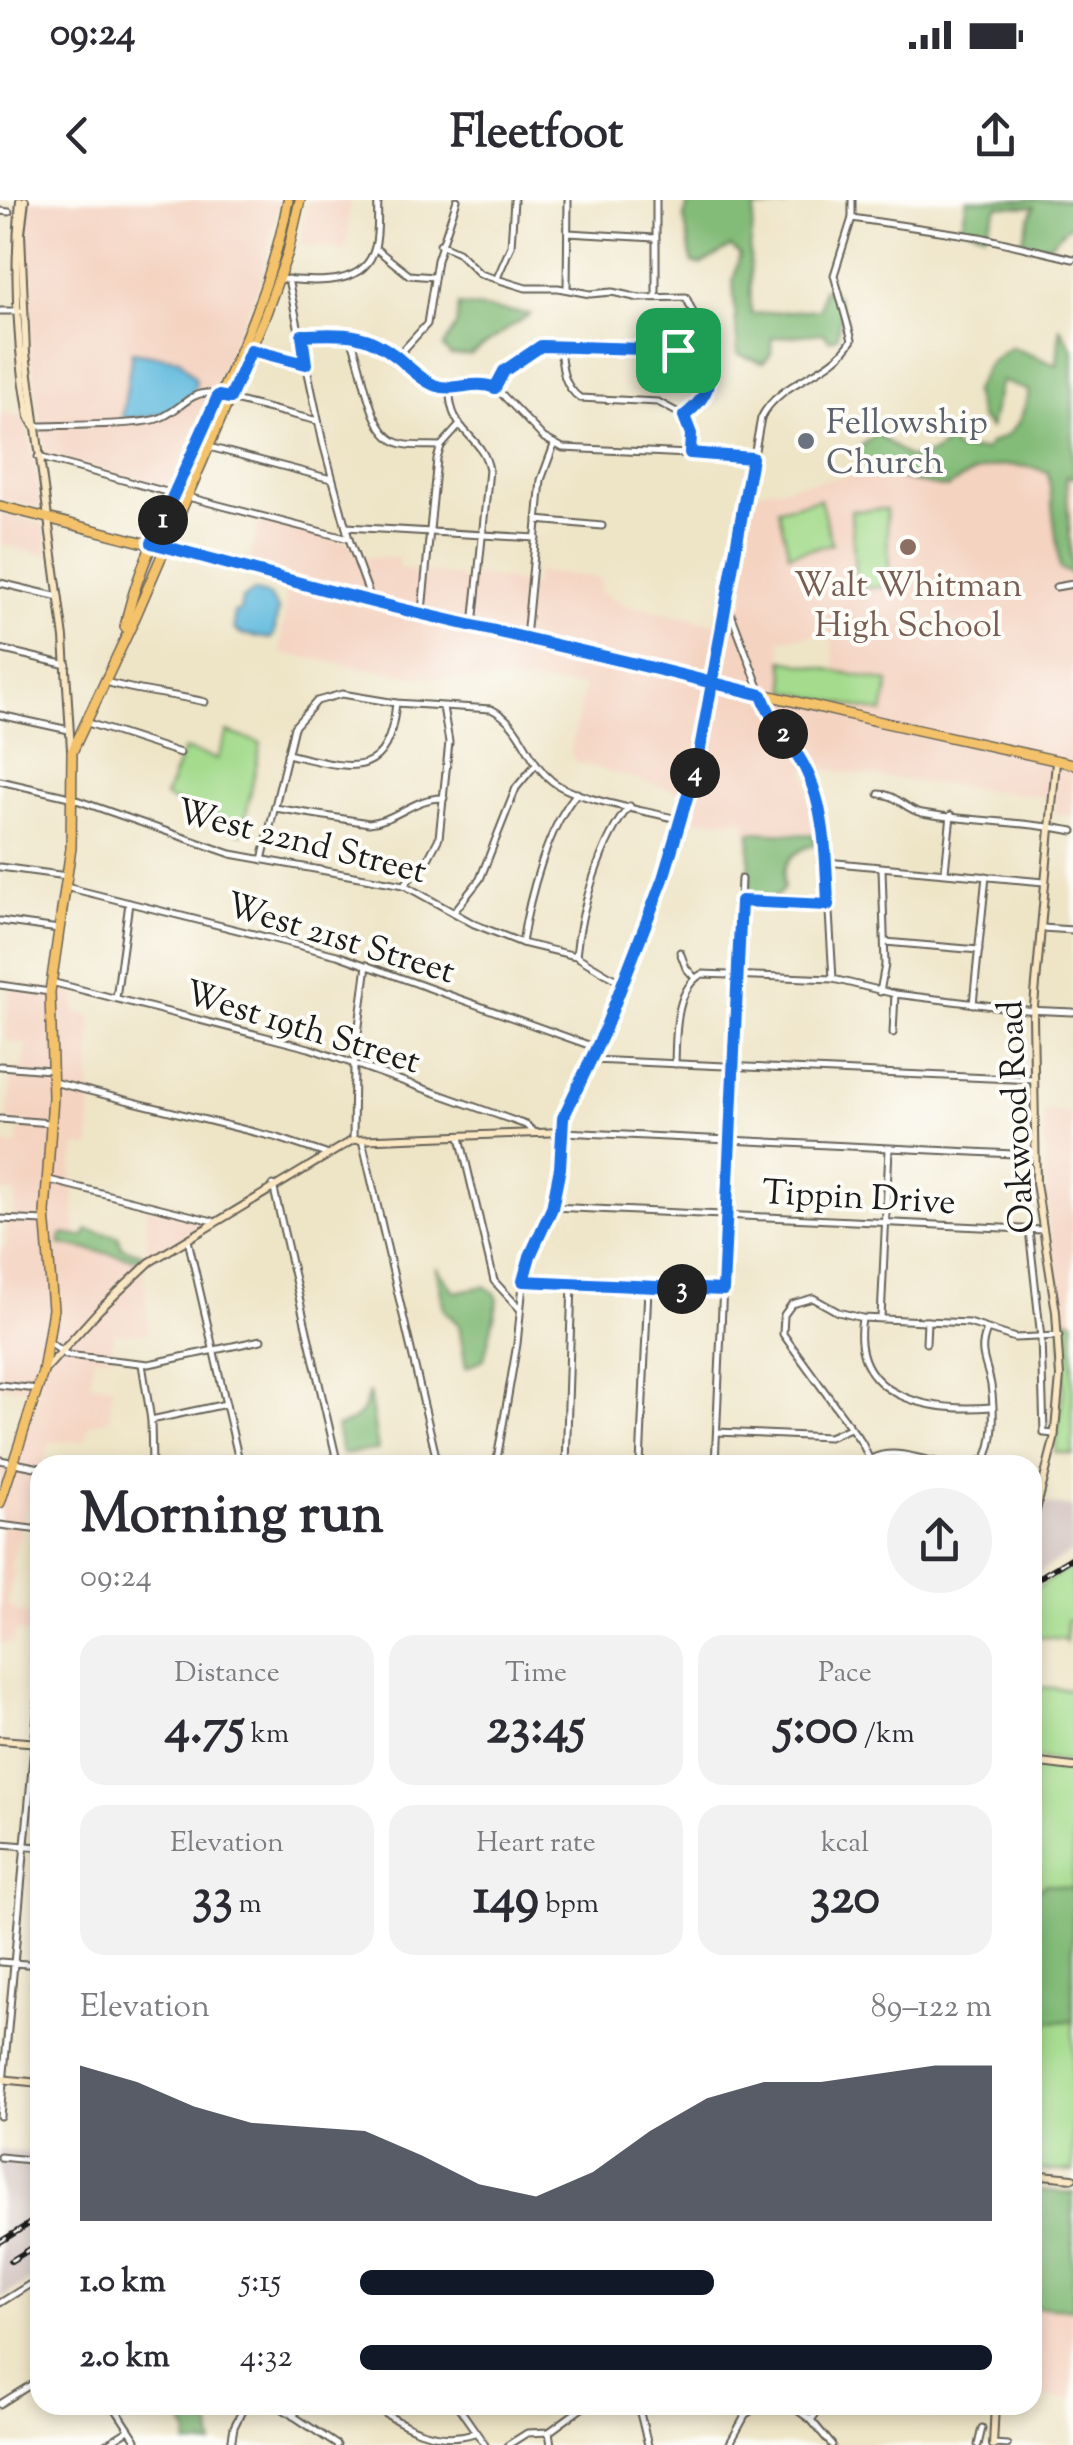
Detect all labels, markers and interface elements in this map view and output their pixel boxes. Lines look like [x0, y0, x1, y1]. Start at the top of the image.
text: 09:24 [50, 8, 135, 62]
text: Fleetfoot [450, 103, 623, 168]
icon: back [50, 108, 105, 163]
icon: share [968, 108, 1023, 163]
pin [636, 308, 721, 393]
icon: arrive [651, 323, 706, 378]
place label: Fellowship Church [826, 399, 988, 490]
marker: Fellowship Church [795, 430, 817, 452]
pin: 1 [138, 495, 188, 545]
text: 1 [158, 500, 168, 540]
marker: Walt Whitman High School [897, 536, 919, 558]
place label: Walt Whitman High School [794, 562, 1022, 653]
pin: 2 [758, 709, 808, 759]
text: 2 [776, 714, 790, 754]
pin: 4 [670, 748, 720, 798]
text: 4 [688, 753, 702, 793]
street label: West 22nd Street [171, 788, 431, 899]
street label: West 21st Street [219, 881, 461, 999]
street label: West 19th Street [178, 969, 426, 1089]
street label: Oakwood Road [987, 999, 1050, 1235]
street label: Tippin Drive [761, 1169, 957, 1230]
pin: 3 [657, 1264, 707, 1314]
text: 3 [676, 1269, 688, 1309]
text: Morning run [80, 1478, 384, 1557]
button: share [887, 1488, 992, 1593]
text: 09:24 [80, 1555, 152, 1601]
text: Distance [174, 1654, 280, 1694]
text: Time [505, 1654, 567, 1694]
text: Pace [818, 1654, 872, 1694]
text: 4.75 [165, 1694, 245, 1766]
text: 23:45 [487, 1694, 585, 1766]
text: 5:00 [775, 1694, 858, 1766]
text: km [245, 1715, 289, 1755]
text: /km [858, 1715, 915, 1755]
text: Elevation [170, 1824, 284, 1864]
text: Heart rate [476, 1824, 596, 1864]
text: kcal [821, 1824, 869, 1864]
text: 33 [192, 1864, 233, 1936]
text: 149 [473, 1864, 539, 1936]
text: 320 [810, 1864, 880, 1936]
text: m [233, 1885, 262, 1925]
text: bpm [539, 1885, 599, 1925]
text: Elevation [80, 1985, 210, 2031]
text: 89–122 m [871, 1985, 992, 2031]
text: 1.0 km [80, 2260, 166, 2306]
text: 5:15 [240, 2260, 281, 2306]
text: 2.0 km [80, 2335, 170, 2381]
text: 4:32 [240, 2335, 292, 2381]

